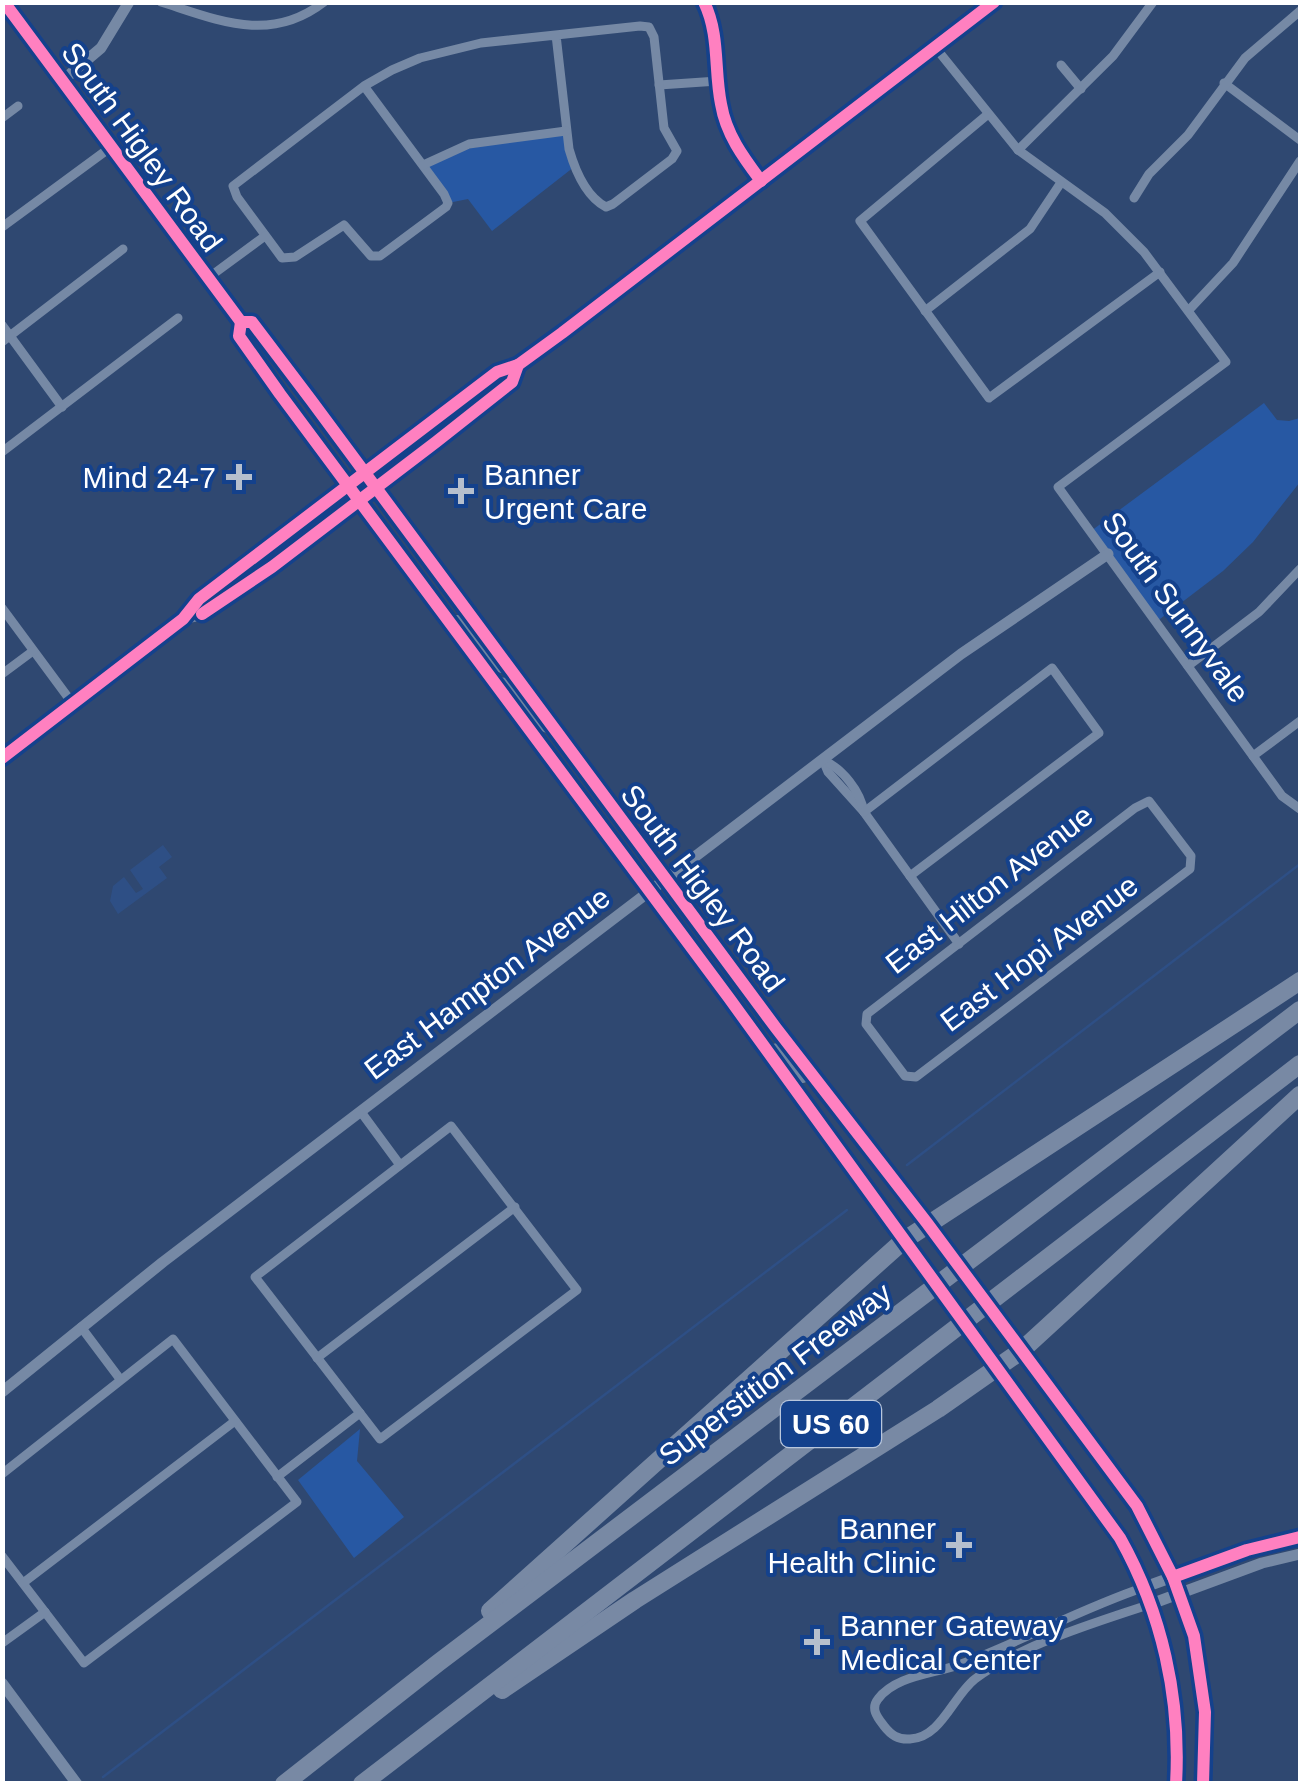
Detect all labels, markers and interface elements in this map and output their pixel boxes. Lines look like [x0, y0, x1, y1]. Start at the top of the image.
street label: South Higley Road [55, 36, 229, 258]
place label: Banner Urgent Care [484, 458, 647, 525]
place label: Mind 24-7 [83, 461, 216, 494]
marker: Mind 24-7 [226, 464, 252, 490]
marker: Banner Urgent Care [448, 478, 474, 504]
street label: South Sunnyvale [1096, 506, 1256, 708]
street label: South Higley Road [615, 778, 791, 998]
street label: East Hilton Avenue [879, 798, 1099, 980]
street label: East Hopi Avenue [934, 868, 1144, 1038]
street label: East Hampton Avenue [358, 880, 616, 1086]
street label: Superstition Freeway [653, 1276, 897, 1472]
road number: US 60 [781, 1401, 881, 1447]
place label: Banner Health Clinic [768, 1512, 936, 1579]
marker: Banner Health Clinic [946, 1532, 972, 1558]
place label: Banner Gateway Medical Center [840, 1609, 1063, 1676]
marker: Banner Gateway Medical Center [804, 1629, 830, 1655]

